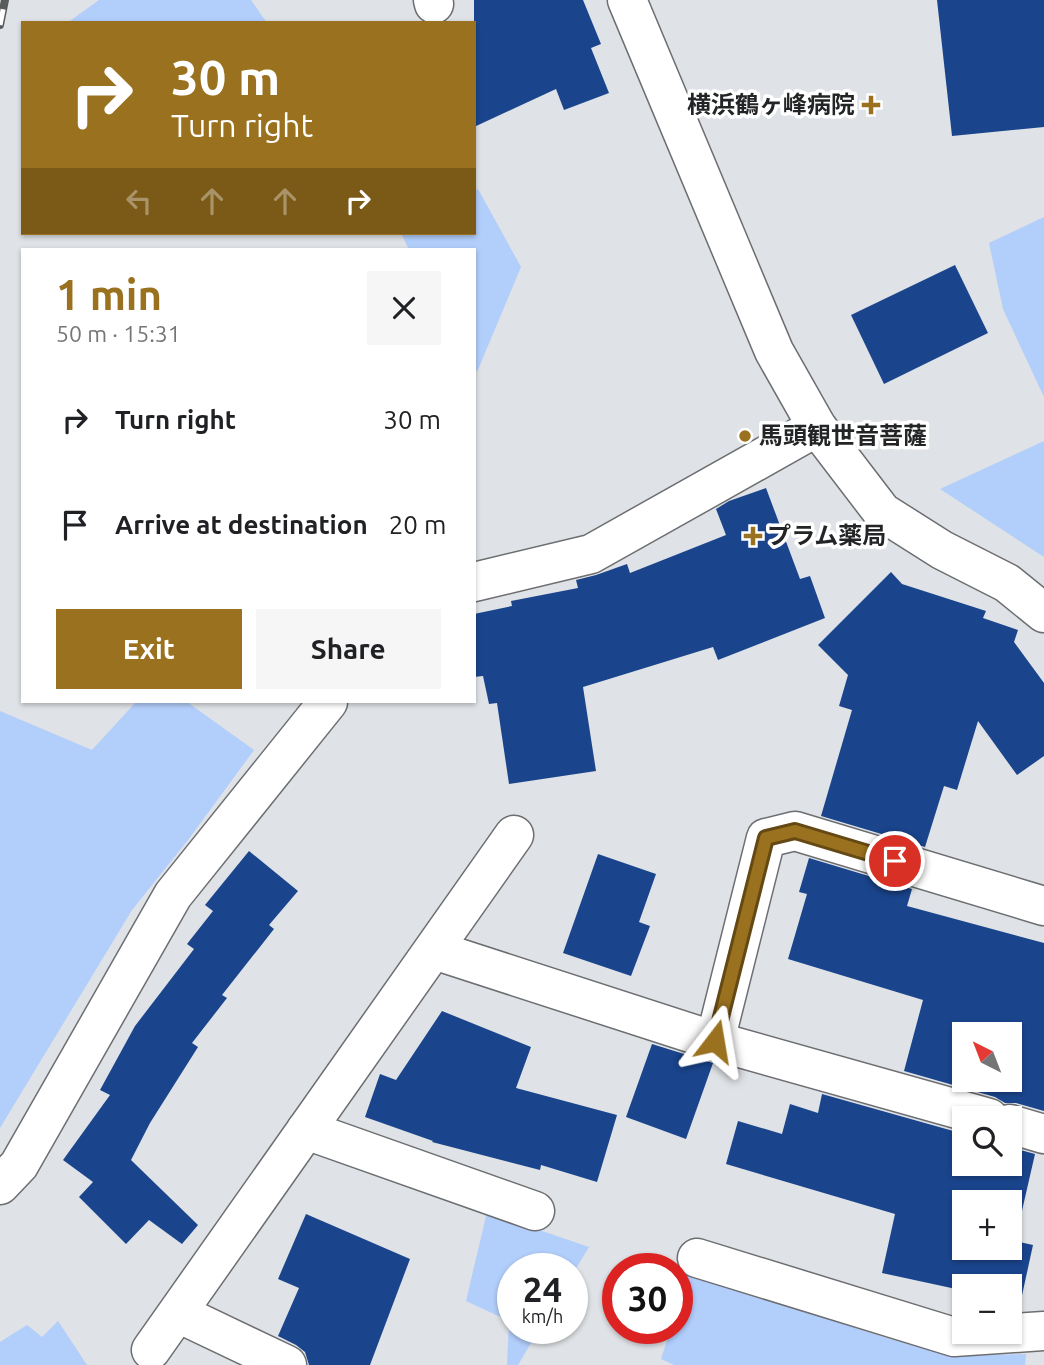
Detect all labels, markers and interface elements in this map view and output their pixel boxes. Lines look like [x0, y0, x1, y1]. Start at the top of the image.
icon: right [56, 49, 147, 140]
text: 30 m [171, 49, 280, 104]
place label: 横浜鶴ヶ峰病院 [687, 91, 855, 118]
marker: 横浜鶴ヶ峰病院 [861, 95, 881, 115]
text: Turn right [171, 107, 313, 143]
icon: left [120, 182, 158, 220]
icon: ahead [193, 182, 231, 220]
icon: ahead [266, 182, 304, 220]
icon: right [339, 182, 377, 220]
text: 1 min [56, 271, 162, 318]
button: close [367, 271, 441, 345]
text: 50 m · 15:31 [56, 321, 181, 346]
icon: right [56, 401, 94, 439]
text: Turn right [115, 405, 236, 434]
text: 30 m [383, 405, 441, 434]
place label: 馬頭観世音菩薩 [759, 422, 927, 449]
marker: 馬頭観世音菩薩 [737, 428, 753, 444]
icon: arrive [56, 506, 94, 544]
text: Arrive at destination [115, 510, 368, 539]
text: 20 m [389, 510, 446, 539]
place label: プラム薬局 [767, 522, 886, 549]
marker: プラム薬局 [745, 528, 761, 544]
button: Exit [56, 609, 242, 689]
button: Share [256, 609, 441, 689]
pin [865, 831, 925, 891]
icon: arrive [876, 842, 914, 880]
position arrow [678, 1004, 752, 1078]
north arrow [952, 1022, 1022, 1092]
map controls [952, 1022, 1022, 1344]
button: search [952, 1106, 1022, 1176]
button: + [952, 1190, 1022, 1260]
speed limit sign: 30 [602, 1253, 693, 1344]
text: 24 [523, 1269, 562, 1309]
button: − [952, 1274, 1022, 1344]
text: km/h [522, 1306, 563, 1326]

